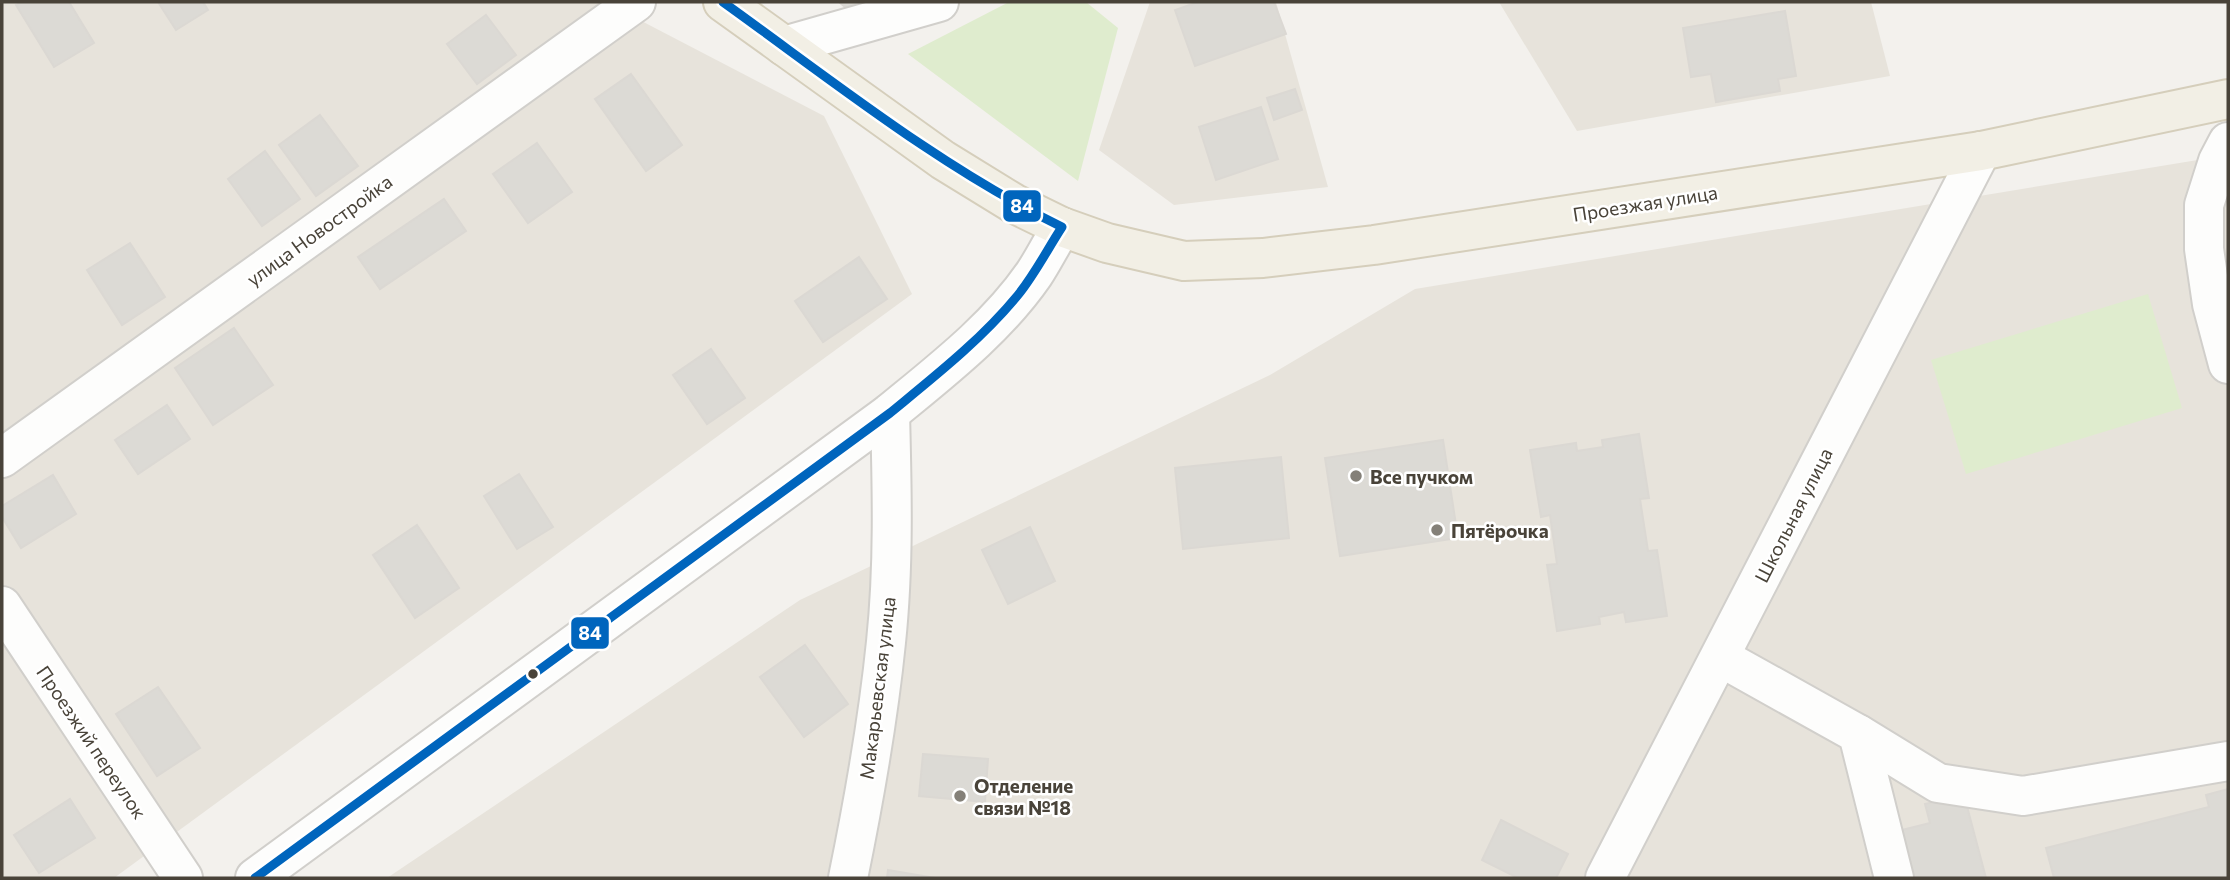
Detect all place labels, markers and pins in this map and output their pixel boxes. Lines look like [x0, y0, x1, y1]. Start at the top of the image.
place label: Все пучком [1370, 465, 1473, 488]
marker: Все пучком [1348, 468, 1364, 484]
place label: Пятёрочка [1451, 519, 1549, 542]
marker: Пятёрочка [1429, 522, 1445, 538]
unlabelled marker [526, 667, 540, 681]
place label: Отделение связи №18 [974, 774, 1073, 819]
marker: Отделение связи №18 [952, 788, 968, 804]

